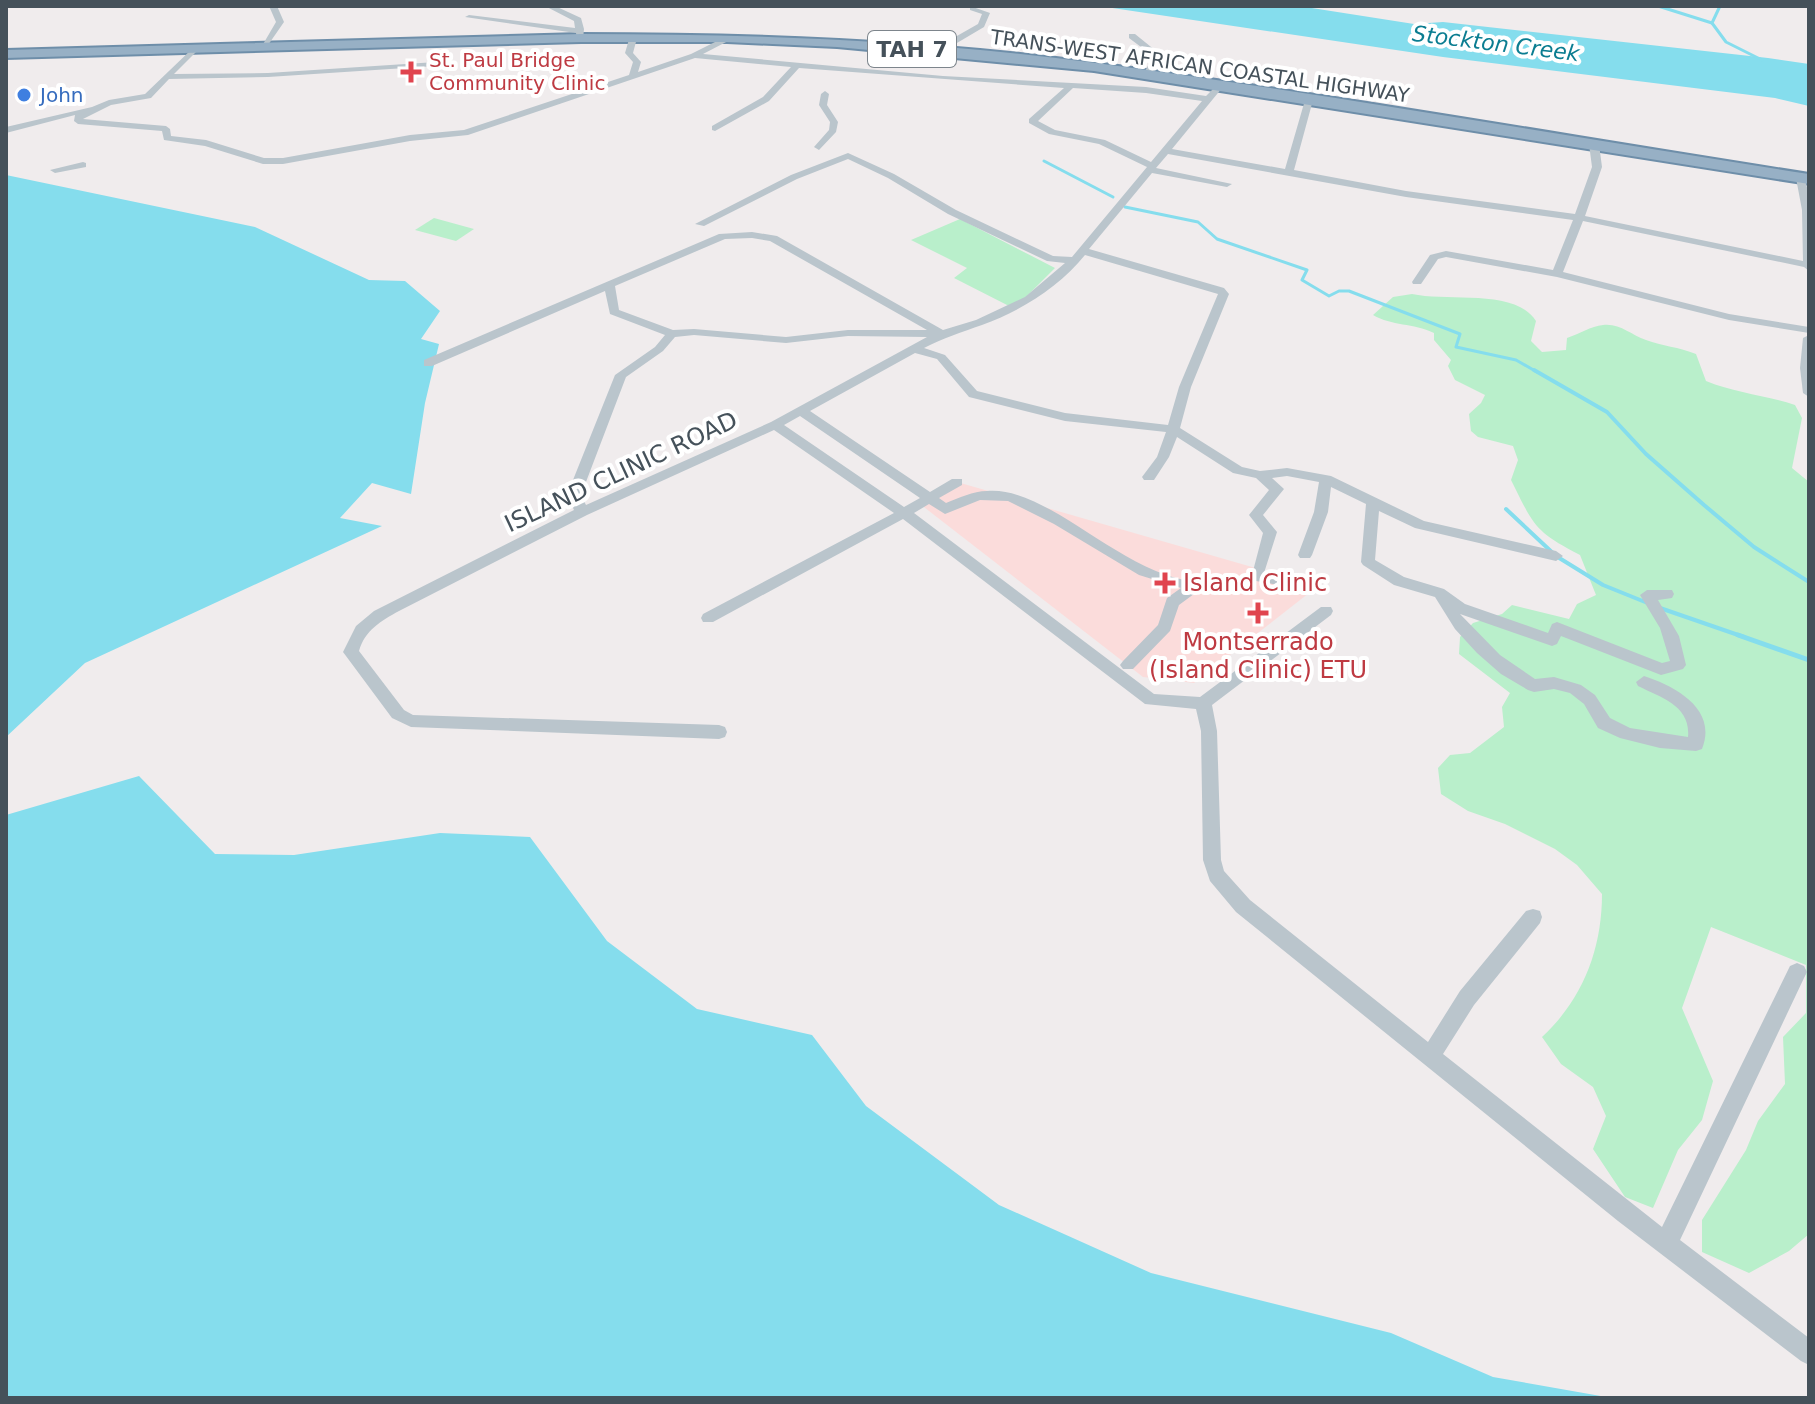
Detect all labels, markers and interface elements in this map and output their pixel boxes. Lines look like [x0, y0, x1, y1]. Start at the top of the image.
water label: Stockton Creek [1411, 21, 1582, 66]
street label: TRANS-WEST AFRICAN COASTAL HIGHWAY [988, 25, 1412, 107]
road number: TAH 7 [868, 31, 956, 67]
place label: St. Paul Bridge Community Clinic [429, 48, 605, 95]
marker: St. Paul Bridge Community Clinic [400, 61, 422, 83]
place label: John [38, 83, 84, 107]
marker: John [15, 86, 33, 104]
street label: ISLAND CLINIC ROAD [500, 406, 742, 538]
place label: Island Clinic [1183, 569, 1327, 597]
marker: Island Clinic [1154, 572, 1176, 594]
marker: Montserrado (Island Clinic) ETU [1247, 602, 1269, 624]
place label: Montserrado (Island Clinic) ETU [1149, 628, 1367, 684]

